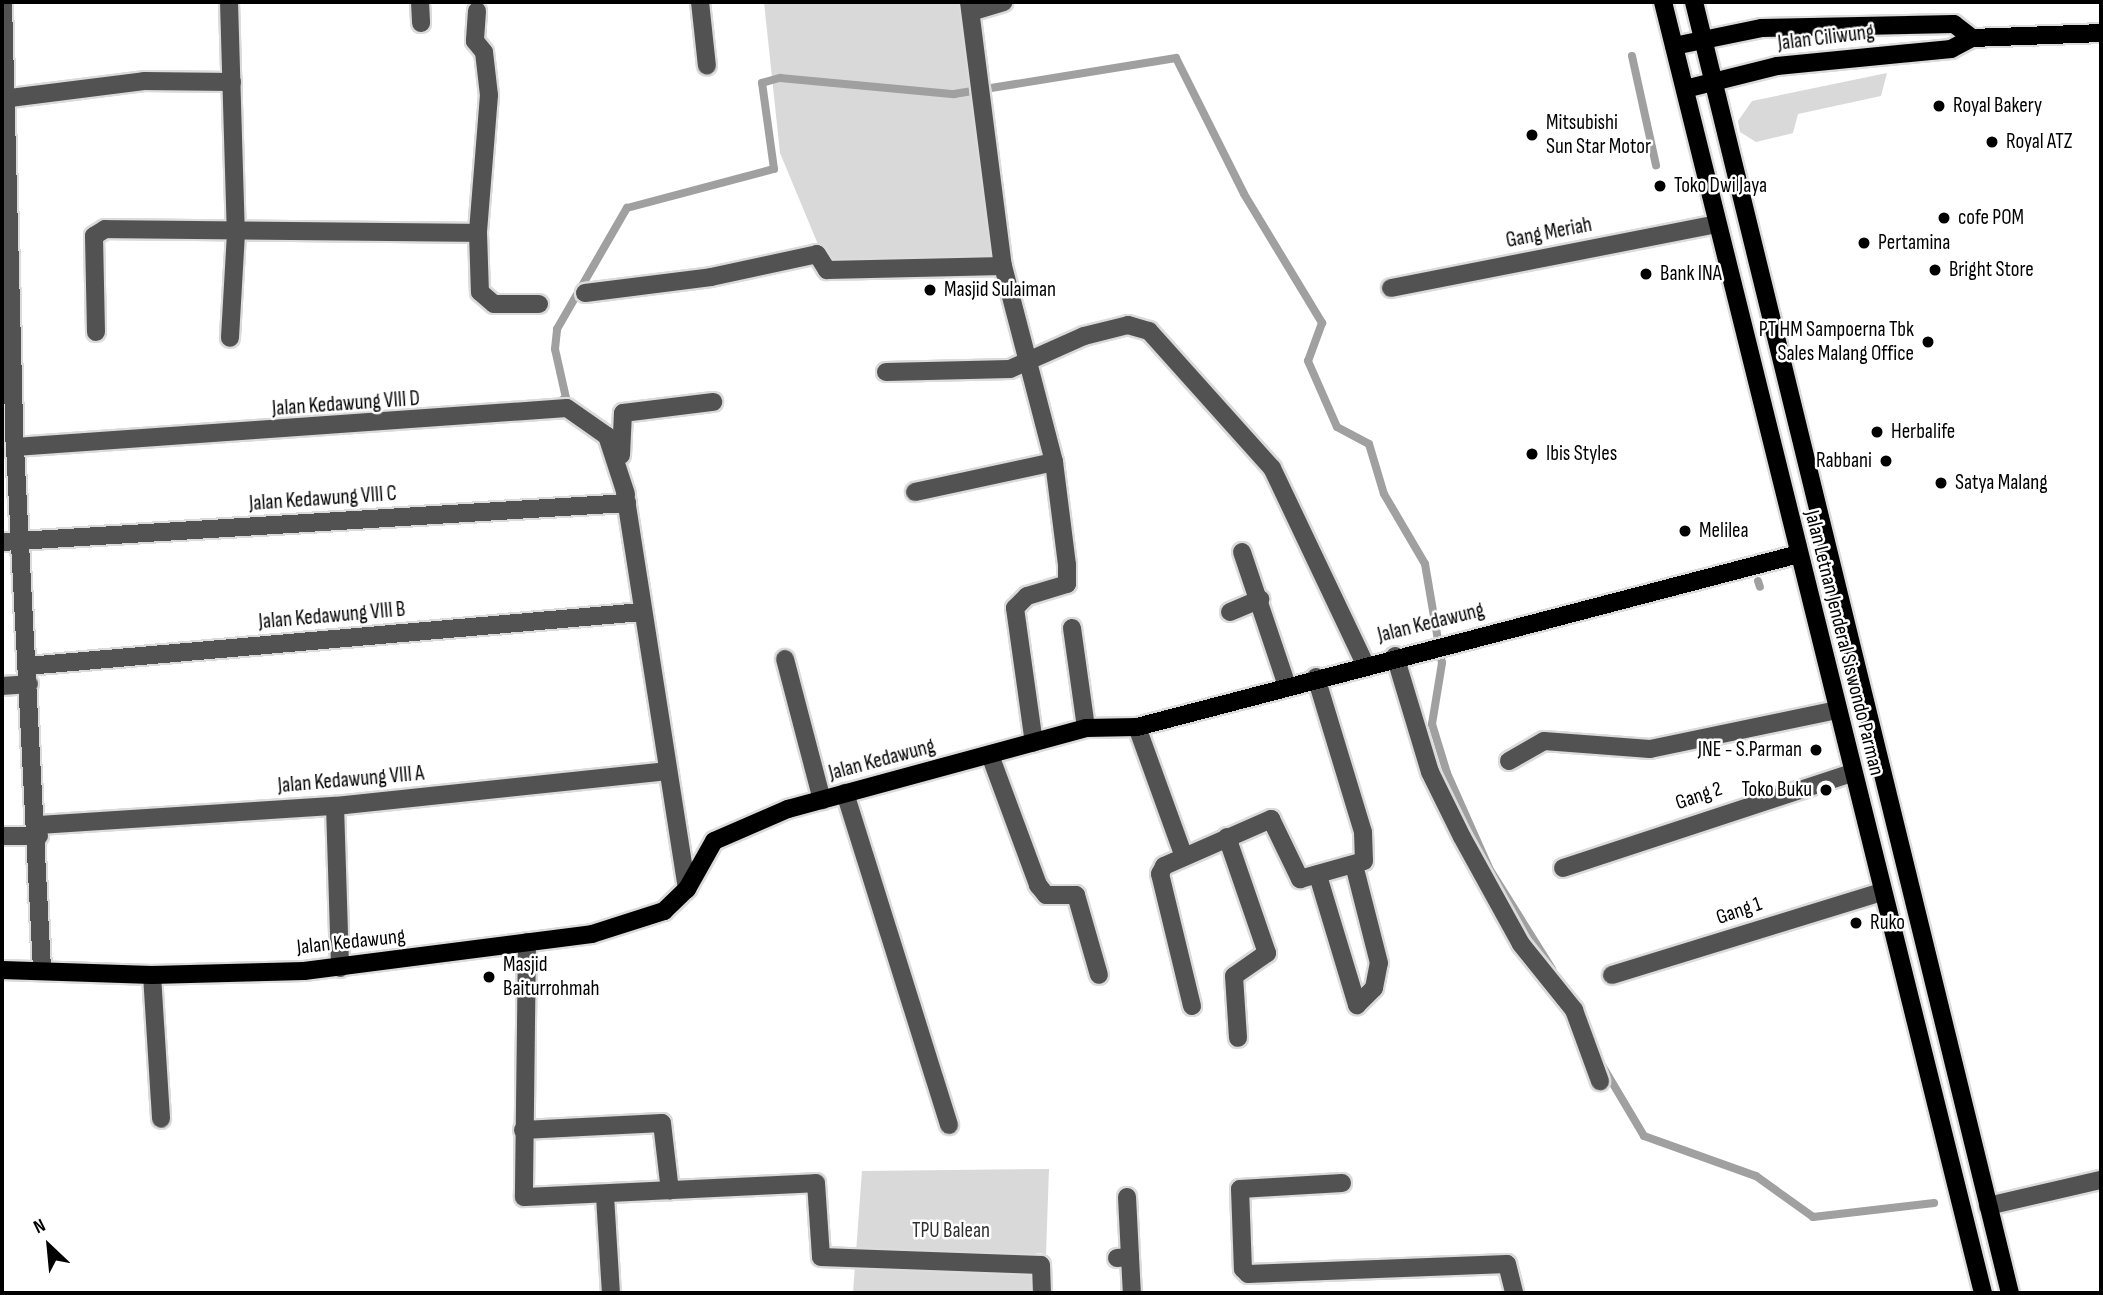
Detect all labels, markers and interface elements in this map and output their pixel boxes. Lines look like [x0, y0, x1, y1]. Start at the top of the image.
street label: Jalan Ciliwung [1776, 20, 1876, 56]
place label: Royal Bakery [1953, 93, 2042, 119]
marker: Royal Bakery [1931, 98, 1947, 114]
place label: Mitsubishi Sun Star Motor [1546, 110, 1651, 160]
marker: Mitsubishi Sun Star Motor [1524, 127, 1540, 143]
place label: Royal ATZ [2006, 129, 2072, 155]
marker: Royal ATZ [1984, 134, 2000, 150]
place label: Toko Dwi Jaya [1674, 173, 1767, 199]
marker: Toko Dwi Jaya [1652, 178, 1668, 194]
place label: cofe POM [1958, 205, 2024, 231]
marker: cofe POM [1936, 210, 1952, 226]
street label: Gang Meriah [1504, 212, 1594, 254]
place label: Pertamina [1878, 230, 1950, 256]
marker: Pertamina [1856, 235, 1872, 251]
place label: Bright Store [1949, 257, 2034, 283]
place label: Bank INA [1660, 261, 1722, 287]
marker: Bright Store [1927, 262, 1943, 278]
marker: Bank INA [1638, 266, 1654, 282]
place label: Masjid Sulaiman [944, 277, 1056, 303]
marker: Masjid Sulaiman [922, 282, 938, 298]
place label: PT HM Sampoerna Tbk Sales Malang Office [1759, 317, 1914, 367]
marker: PT HM Sampoerna Tbk Sales Malang Office [1920, 334, 1936, 350]
street label: Jalan Kedawung VIII D [271, 386, 421, 422]
place label: Herbalife [1891, 419, 1955, 445]
marker: Herbalife [1869, 424, 1885, 440]
place label: Ibis Styles [1546, 441, 1617, 467]
marker: Ibis Styles [1524, 446, 1540, 462]
place label: Rabbani [1816, 448, 1872, 474]
marker: Rabbani [1878, 453, 1894, 469]
place label: Satya Malang [1955, 470, 2048, 496]
marker: Satya Malang [1933, 475, 1949, 491]
street label: Jalan Kedawung VIII C [248, 481, 398, 517]
street label: Jalan Letnan Jenderal Siswondo Parman [1799, 508, 1889, 778]
place label: Melilea [1699, 518, 1749, 544]
marker: Melilea [1677, 523, 1693, 539]
street label: Jalan Kedawung VIII B [258, 597, 406, 635]
street label: Jalan Kedawung [1375, 598, 1487, 648]
street label: Jalan Kedawung [826, 734, 938, 786]
place label: JNE - S.Parman [1698, 737, 1802, 763]
marker: JNE - S.Parman [1808, 742, 1824, 758]
street label: Jalan Kedawung VIII A [277, 761, 425, 799]
street label: Gang 2 [1672, 776, 1726, 816]
place label: Toko Buku [1741, 777, 1812, 803]
marker: Toko Buku [1818, 782, 1834, 798]
street label: Gang 1 [1713, 892, 1765, 930]
place label: Ruko [1870, 910, 1905, 936]
marker: Ruko [1848, 915, 1864, 931]
street label: Jalan Kedawung [296, 924, 406, 960]
place label: Masjid Baiturrohmah [503, 952, 600, 1002]
marker: Masjid Baiturrohmah [481, 969, 497, 985]
north arrow [14, 1211, 84, 1281]
text: N [30, 1214, 49, 1239]
park label: TPU Balean [912, 1218, 990, 1244]

